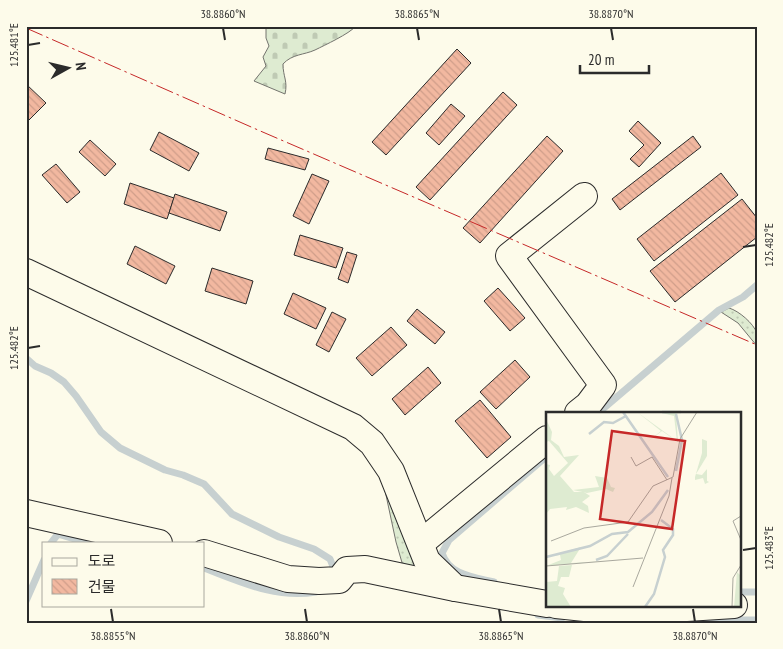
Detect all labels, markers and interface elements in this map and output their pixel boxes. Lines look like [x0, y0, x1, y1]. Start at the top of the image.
text: 38.8860°N [200, 6, 246, 21]
text: 38.8865°N [394, 6, 440, 21]
text: 38.8870°N [588, 6, 634, 21]
text: 125.481°E [6, 23, 21, 67]
north arrow [42, 42, 92, 92]
scale bar [580, 42, 649, 74]
text: 20 m [588, 50, 614, 69]
text: N [71, 61, 90, 71]
text: 125.482°E [761, 223, 776, 267]
text: 125.482°E [6, 326, 21, 370]
inset map [546, 412, 740, 606]
text: 125.483°E [761, 526, 776, 570]
legend [42, 542, 205, 606]
text: 도로 [88, 551, 116, 570]
text: 건물 [88, 577, 116, 596]
text: 38.8855°N [90, 628, 136, 643]
text: 38.8860°N [284, 628, 330, 643]
text: 38.8865°N [478, 628, 524, 643]
text: 38.8870°N [672, 628, 718, 643]

